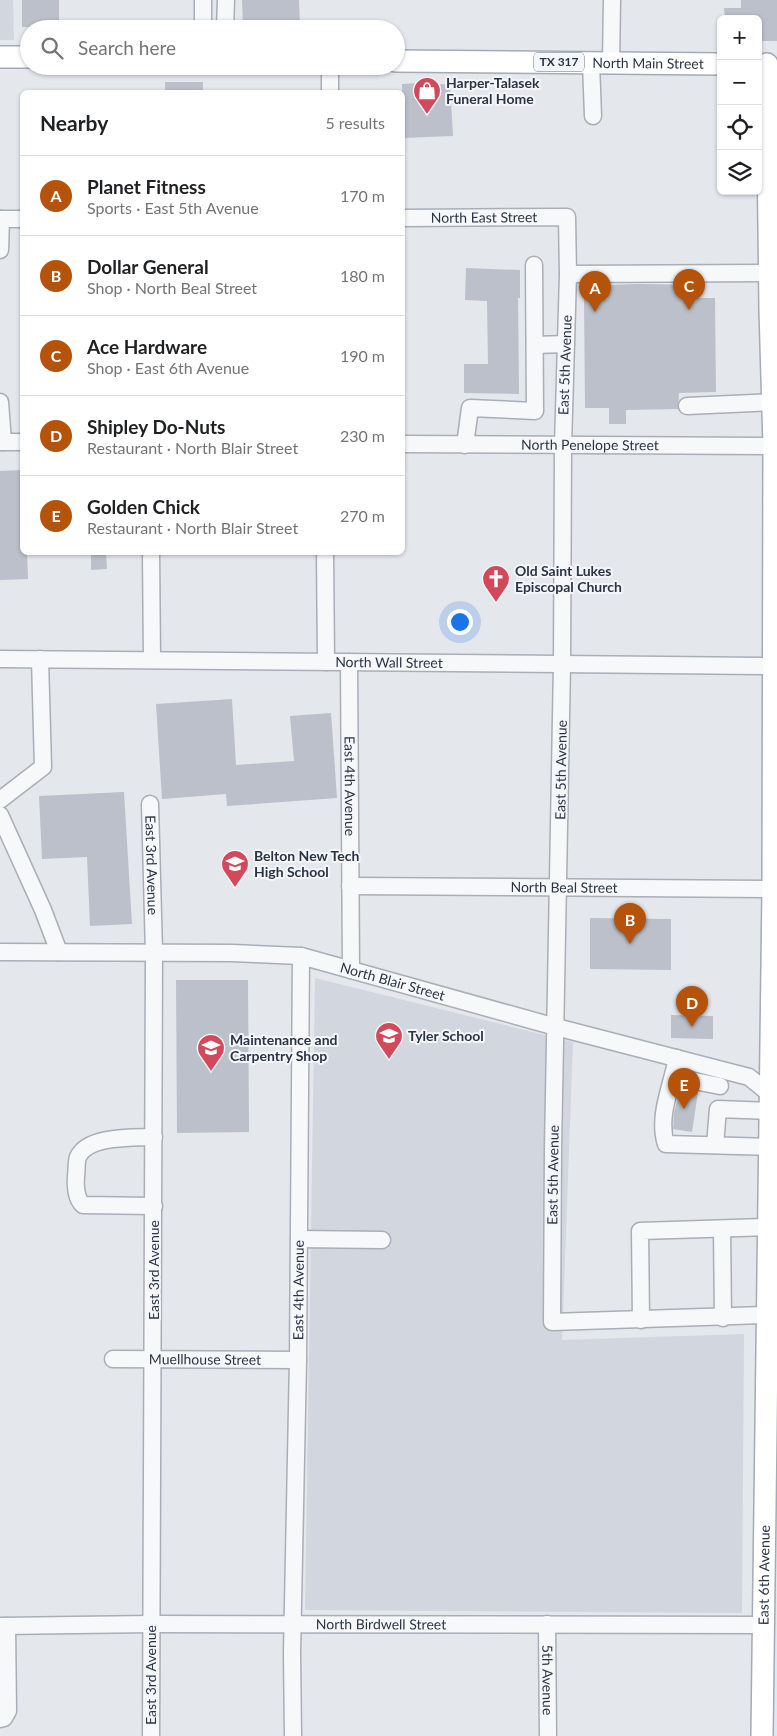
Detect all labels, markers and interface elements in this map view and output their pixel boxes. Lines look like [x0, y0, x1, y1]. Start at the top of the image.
map controls [717, 15, 762, 195]
button: + [717, 15, 762, 60]
search box [20, 20, 405, 75]
icon: search [38, 34, 66, 62]
text: Search here [78, 36, 176, 59]
road number: TX 317 [534, 52, 584, 72]
street label: North Main Street [592, 54, 704, 72]
button: − [717, 60, 762, 105]
place label: Harper-Talasek Funeral Home [446, 74, 540, 107]
shop icon: Harper-Talasek Funeral Home [412, 76, 442, 115]
button: locate [717, 105, 762, 150]
text: Nearby [40, 110, 108, 135]
text: 5 results [325, 113, 385, 132]
button: layers [717, 150, 762, 195]
text: Planet Fitness [87, 175, 206, 198]
text: A [50, 186, 62, 205]
text: 170 m [340, 186, 385, 205]
text: Sports · East 5th Avenue [87, 198, 259, 217]
street label: North East Street [431, 208, 537, 226]
text: Dollar General [87, 255, 209, 278]
text: B [51, 266, 61, 285]
text: 180 m [340, 266, 385, 285]
pin: C [673, 269, 705, 310]
pin: A [579, 271, 611, 312]
text: Shop · North Beal Street [87, 278, 257, 297]
street label: East 5th Avenue [554, 315, 575, 415]
text: Ace Hardware [87, 335, 207, 358]
text: C [51, 346, 61, 365]
text: 190 m [340, 346, 385, 365]
text: Shop · East 6th Avenue [87, 358, 249, 377]
text: Shipley Do-Nuts [87, 415, 225, 438]
text: D [50, 426, 62, 445]
text: 230 m [340, 426, 385, 445]
street label: North Penelope Street [521, 436, 659, 453]
text: Restaurant · North Blair Street [87, 438, 298, 457]
text: Golden Chick [87, 495, 200, 518]
text: E [51, 506, 61, 525]
text: 270 m [340, 506, 385, 525]
text: Restaurant · North Blair Street [87, 518, 298, 537]
place label: Old Saint Lukes Episcopal Church [515, 562, 622, 595]
church icon: Old Saint Lukes Episcopal Church [481, 564, 511, 603]
your location [447, 609, 473, 635]
street label: North Wall Street [335, 653, 443, 671]
street label: East 5th Avenue [551, 720, 570, 820]
street label: East 4th Avenue [341, 736, 359, 836]
street label: East 3rd Avenue [142, 815, 162, 915]
place label: Belton New Tech High School [254, 847, 359, 880]
school or university icon: Belton New Tech High School [220, 849, 250, 888]
street label: North Beal Street [510, 878, 618, 896]
pin: B [614, 903, 646, 944]
street label: North Blair Street [338, 958, 447, 1004]
pin: D [676, 986, 708, 1027]
school or university icon: Tyler School [374, 1021, 404, 1060]
place label: Tyler School [408, 1027, 484, 1044]
place label: Maintenance and Carpentry Shop [230, 1031, 338, 1064]
school or university icon: Maintenance and Carpentry Shop [196, 1033, 226, 1072]
pin: E [668, 1068, 700, 1109]
street label: East 5th Avenue [543, 1125, 562, 1225]
street label: East 3rd Avenue [145, 1220, 162, 1320]
street label: East 4th Avenue [289, 1240, 307, 1340]
street label: Muellhouse Street [149, 1350, 261, 1368]
street label: East 6th Avenue [754, 1525, 773, 1625]
street label: North Birdwell Street [316, 1615, 446, 1632]
street label: East 3rd Avenue [142, 1625, 159, 1725]
street label: 5th Avenue [539, 1645, 557, 1715]

